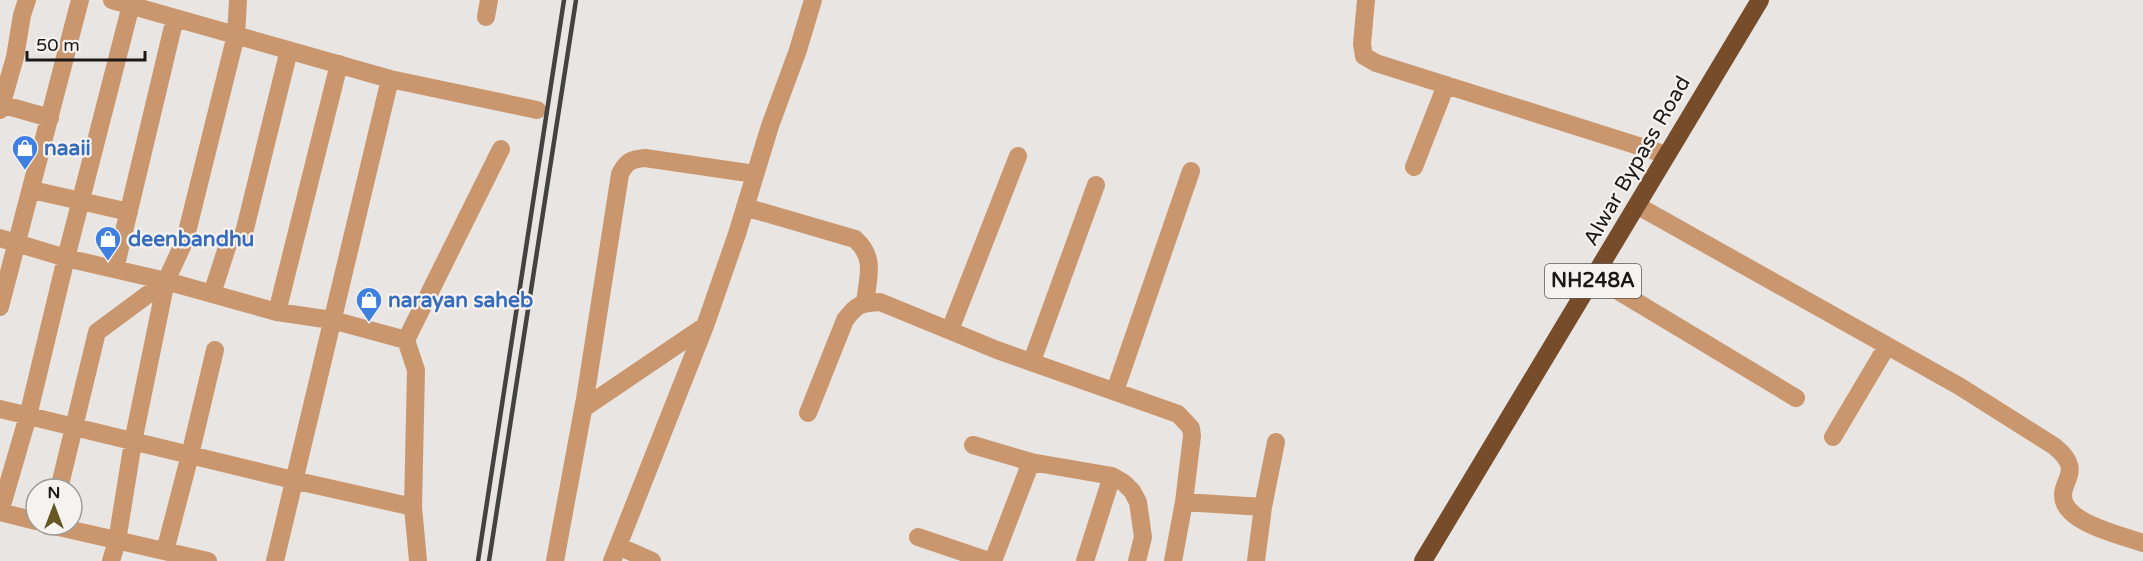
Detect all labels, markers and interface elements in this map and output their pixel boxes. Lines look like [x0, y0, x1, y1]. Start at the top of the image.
scale bar [27, 24, 146, 62]
text: 50 m [36, 34, 80, 56]
street label: Alwar Bypass Road [1578, 72, 1696, 250]
shop icon: naaii [10, 133, 40, 171]
place label: naaii [44, 136, 91, 161]
shop icon: deenbandhu [93, 224, 123, 262]
place label: deenbandhu [128, 227, 254, 252]
road number: NH248A [1545, 264, 1641, 298]
shop icon: narayan saheb [354, 285, 384, 323]
place label: narayan saheb [388, 288, 533, 313]
north arrow [24, 477, 84, 537]
text: N [48, 483, 60, 503]

